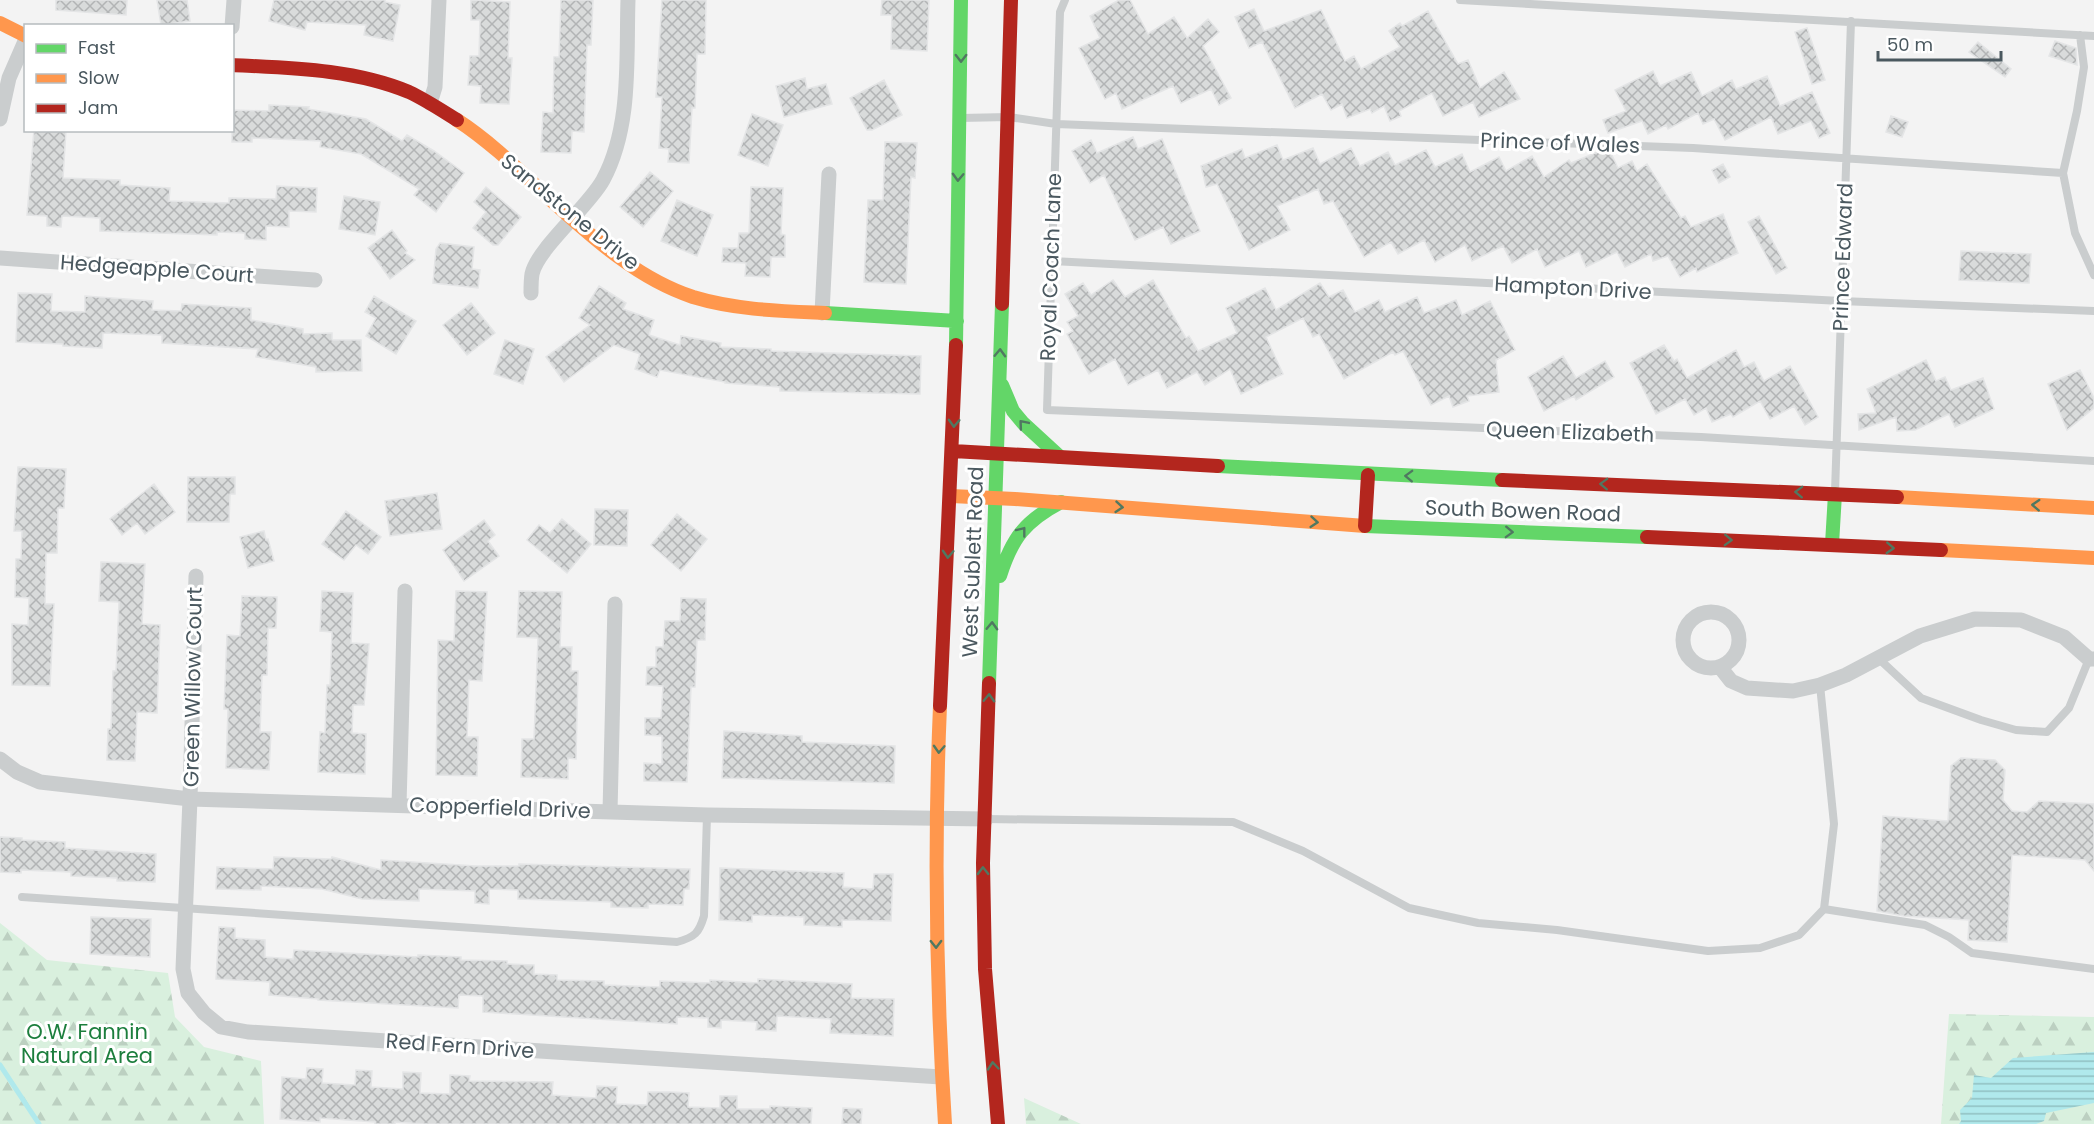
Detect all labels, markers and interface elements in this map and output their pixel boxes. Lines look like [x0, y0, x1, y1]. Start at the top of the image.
legend [24, 24, 234, 132]
scale bar [1878, 24, 2001, 62]
text: 50 m [1887, 32, 1933, 57]
text: Fast [78, 35, 115, 60]
one-way arrow [955, 54, 967, 63]
text: Slow [78, 65, 120, 90]
text: Jam [78, 95, 118, 120]
street label: Prince of Wales [1480, 125, 1640, 160]
street label: Sandstone Drive [495, 147, 646, 277]
one-way arrow [952, 172, 965, 181]
street label: Royal Coach Lane [1033, 172, 1068, 362]
street label: Prince Edward [1825, 182, 1860, 332]
street label: Hedgeapple Court [59, 247, 255, 290]
street label: Hampton Drive [1494, 269, 1652, 306]
one-way arrow [994, 349, 1007, 358]
street label: Queen Elizabeth [1485, 414, 1655, 449]
one-way arrow [948, 418, 960, 427]
one-way arrow [1020, 420, 1031, 431]
street label: West Sublett Road [955, 466, 990, 658]
one-way arrow [1405, 470, 1414, 483]
one-way arrow [1600, 478, 1609, 491]
one-way arrow [1794, 486, 1803, 499]
street label: South Bowen Road [1425, 493, 1622, 528]
one-way arrow [2031, 498, 2040, 511]
one-way arrow [1115, 500, 1124, 513]
one-way arrow [1309, 515, 1318, 528]
one-way arrow [1504, 525, 1513, 538]
one-way arrow [1014, 527, 1025, 538]
one-way arrow [1723, 534, 1732, 547]
one-way arrow [1886, 541, 1895, 554]
one-way arrow [941, 549, 954, 558]
street label: Green Willow Court [176, 587, 209, 787]
one-way arrow [985, 622, 998, 631]
one-way arrow [983, 693, 996, 702]
one-way arrow [932, 744, 945, 753]
street label: Copperfield Drive [409, 790, 591, 825]
one-way arrow [977, 866, 989, 875]
one-way arrow [930, 939, 942, 948]
park label: O.W. Fannin Natural Area [21, 1017, 153, 1070]
street label: Red Fern Drive [385, 1026, 535, 1065]
one-way arrow [987, 1061, 1000, 1070]

